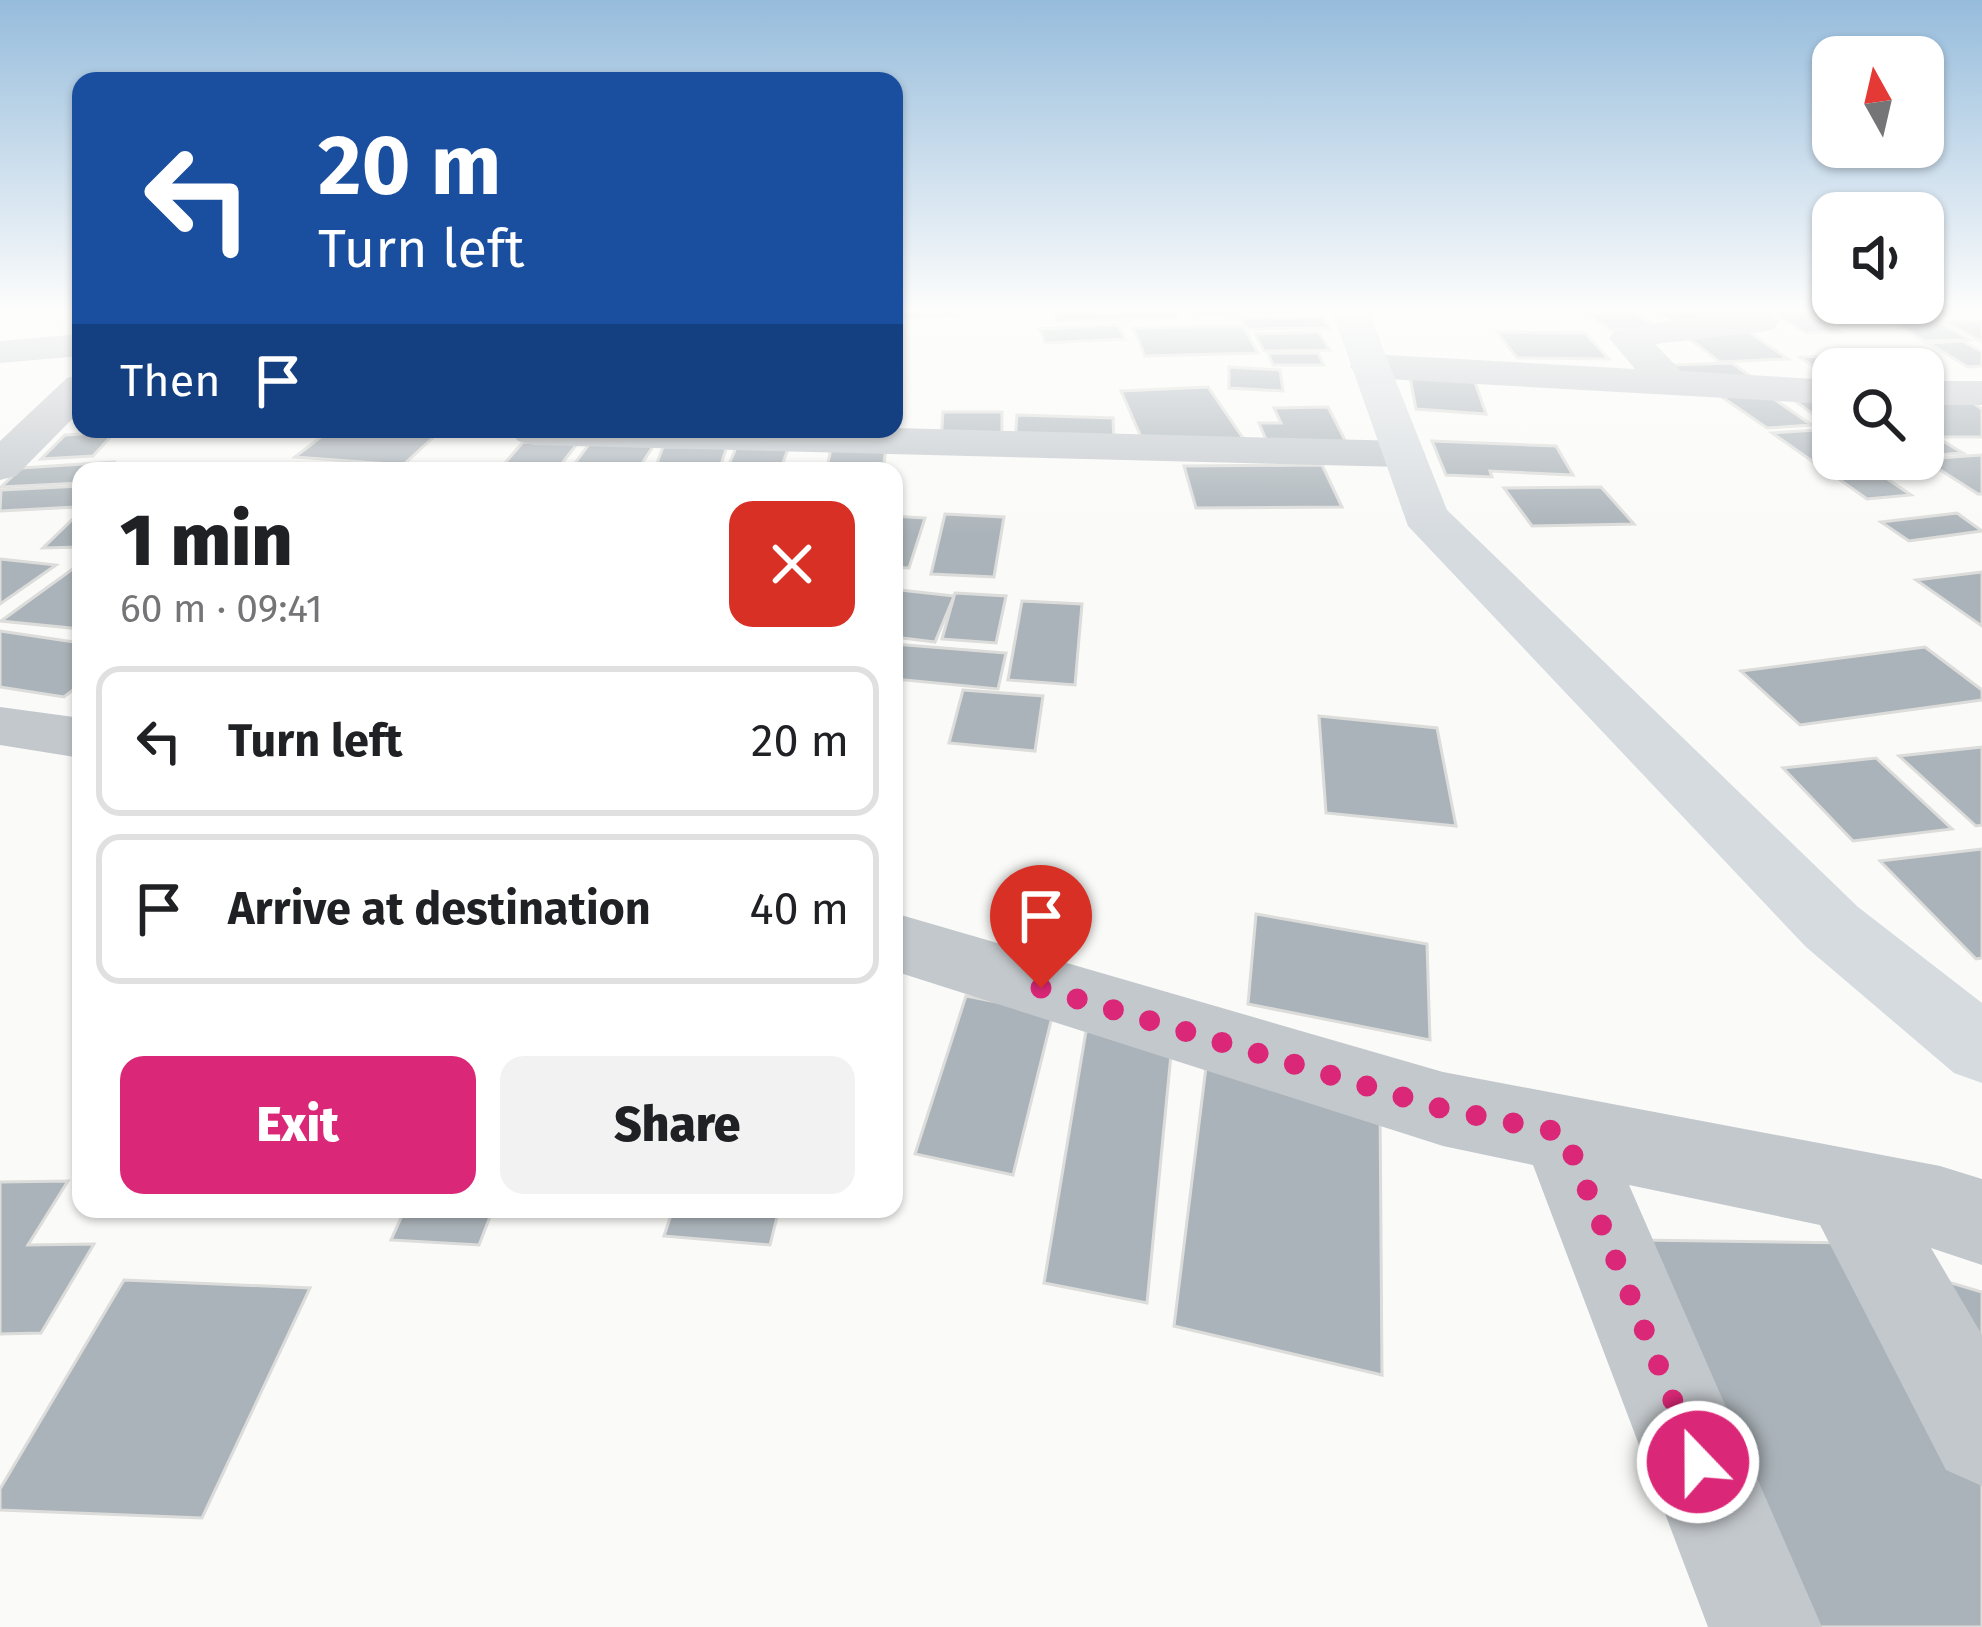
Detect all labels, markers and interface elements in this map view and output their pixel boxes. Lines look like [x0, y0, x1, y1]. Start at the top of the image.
north arrow [1812, 36, 1944, 168]
map controls [1812, 36, 1944, 480]
text: 20 m [318, 115, 501, 216]
icon: left [120, 120, 276, 276]
button: sound [1812, 192, 1944, 324]
text: Turn left [318, 217, 525, 281]
icon: arrive [245, 348, 311, 414]
button: search [1812, 348, 1944, 480]
text: Then [120, 354, 221, 408]
text: 1 min [120, 498, 293, 584]
button: close [729, 501, 855, 627]
text: 60 m · 09:41 [120, 586, 323, 632]
icon: left [126, 708, 192, 774]
text: Turn left [228, 714, 402, 768]
text: 20 m [751, 714, 849, 768]
pin [990, 865, 1092, 988]
icon: arrive [126, 876, 192, 942]
text: Arrive at destination [228, 882, 651, 936]
text: 40 m [749, 882, 849, 936]
icon: arrive [1008, 883, 1074, 949]
button: Exit [120, 1056, 476, 1194]
button: Share [500, 1056, 855, 1194]
position arrow [1635, 1399, 1761, 1525]

